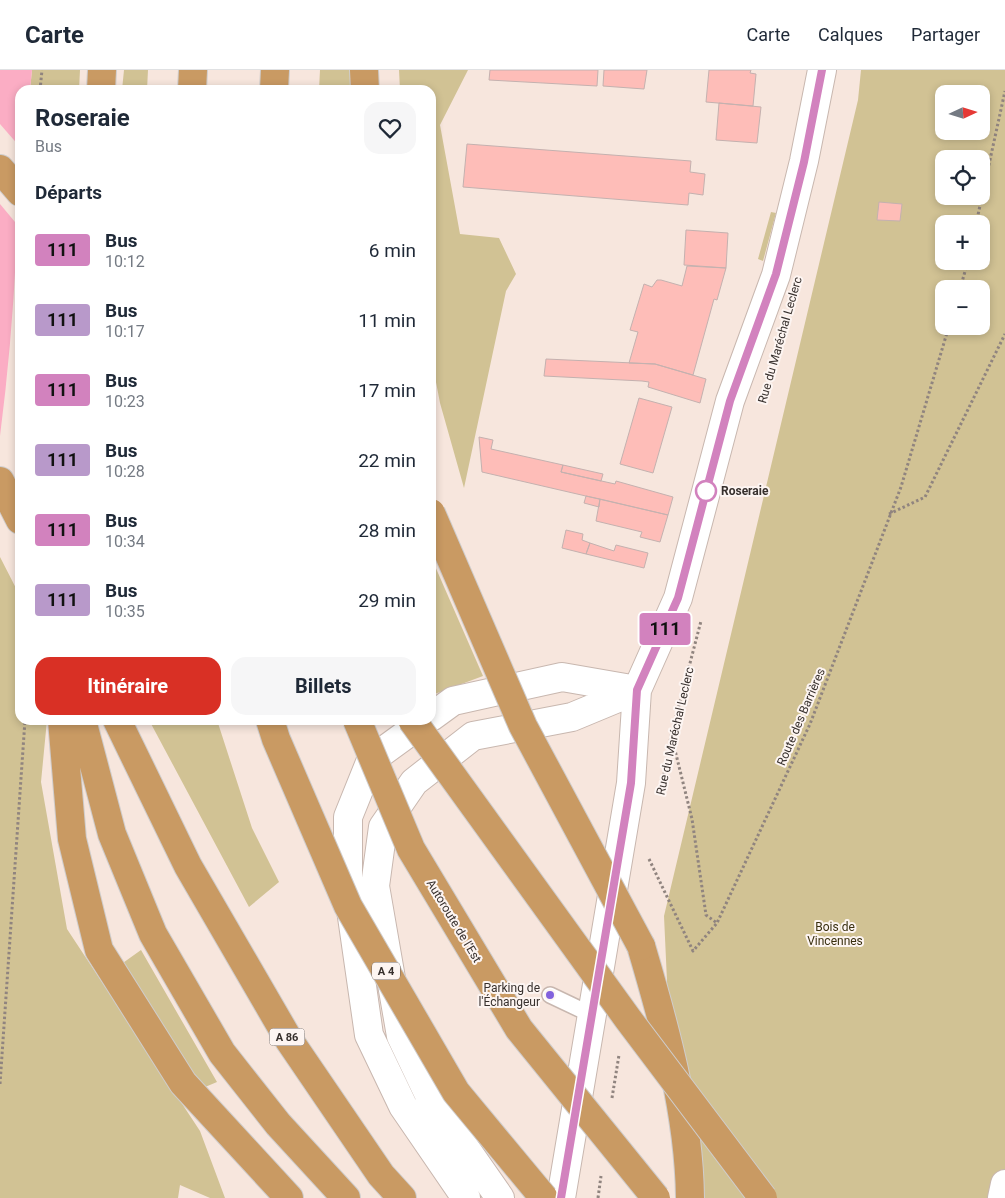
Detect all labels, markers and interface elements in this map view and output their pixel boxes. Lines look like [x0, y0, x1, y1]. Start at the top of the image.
text: Carte [25, 21, 84, 49]
text: Carte [747, 24, 790, 45]
text: Calques [818, 24, 883, 45]
text: Partager [911, 24, 980, 45]
north arrow [935, 85, 990, 140]
map controls [935, 85, 990, 335]
button: heart [364, 102, 416, 154]
text: Roseraie [35, 104, 130, 132]
text: Bus [35, 137, 62, 156]
button: locate [935, 150, 990, 205]
text: Départs [35, 181, 102, 204]
button: + [935, 215, 990, 270]
text: Bus [105, 229, 138, 252]
text: 111 [47, 239, 78, 260]
text: 6 min [369, 239, 416, 262]
text: 10:12 [105, 252, 145, 271]
street label: Rue du Maréchal Leclerc [755, 275, 805, 405]
button: − [935, 280, 990, 335]
text: Bus [105, 299, 138, 322]
text: 111 [47, 309, 78, 330]
text: 11 min [358, 309, 416, 332]
text: 10:17 [105, 322, 145, 341]
text: Bus [105, 369, 138, 392]
text: 111 [47, 379, 78, 400]
text: 17 min [358, 379, 416, 402]
text: 10:23 [105, 392, 145, 411]
text: Bus [105, 439, 138, 462]
text: 111 [47, 449, 78, 470]
text: 22 min [358, 449, 416, 472]
text: 10:28 [105, 462, 145, 481]
marker: Roseraie [695, 480, 717, 502]
place label: Roseraie [721, 484, 769, 498]
text: Bus [105, 509, 138, 532]
text: 111 [47, 519, 78, 540]
text: 28 min [358, 519, 416, 542]
text: 10:34 [105, 532, 145, 551]
text: Bus [105, 579, 138, 602]
text: 111 [47, 589, 78, 610]
text: 29 min [358, 589, 416, 612]
text: 10:35 [105, 602, 145, 621]
line badge: 111 [636, 613, 694, 645]
text: 111 [650, 618, 680, 639]
button: Itinéraire [35, 657, 221, 715]
button: Billets [231, 657, 416, 715]
street label: Rue du Maréchal Leclerc [653, 666, 697, 796]
street label: Route des Barrières [774, 666, 828, 768]
street label: Autoroute de l’Est [424, 877, 484, 965]
park label: Bois de Vincennes [807, 920, 863, 948]
road number: A 4 [372, 962, 400, 979]
place label: Parking de l'Échangeur [478, 981, 540, 1009]
marker: Parking de l'Échangeur [544, 989, 556, 1001]
road number: A 86 [270, 1029, 304, 1046]

